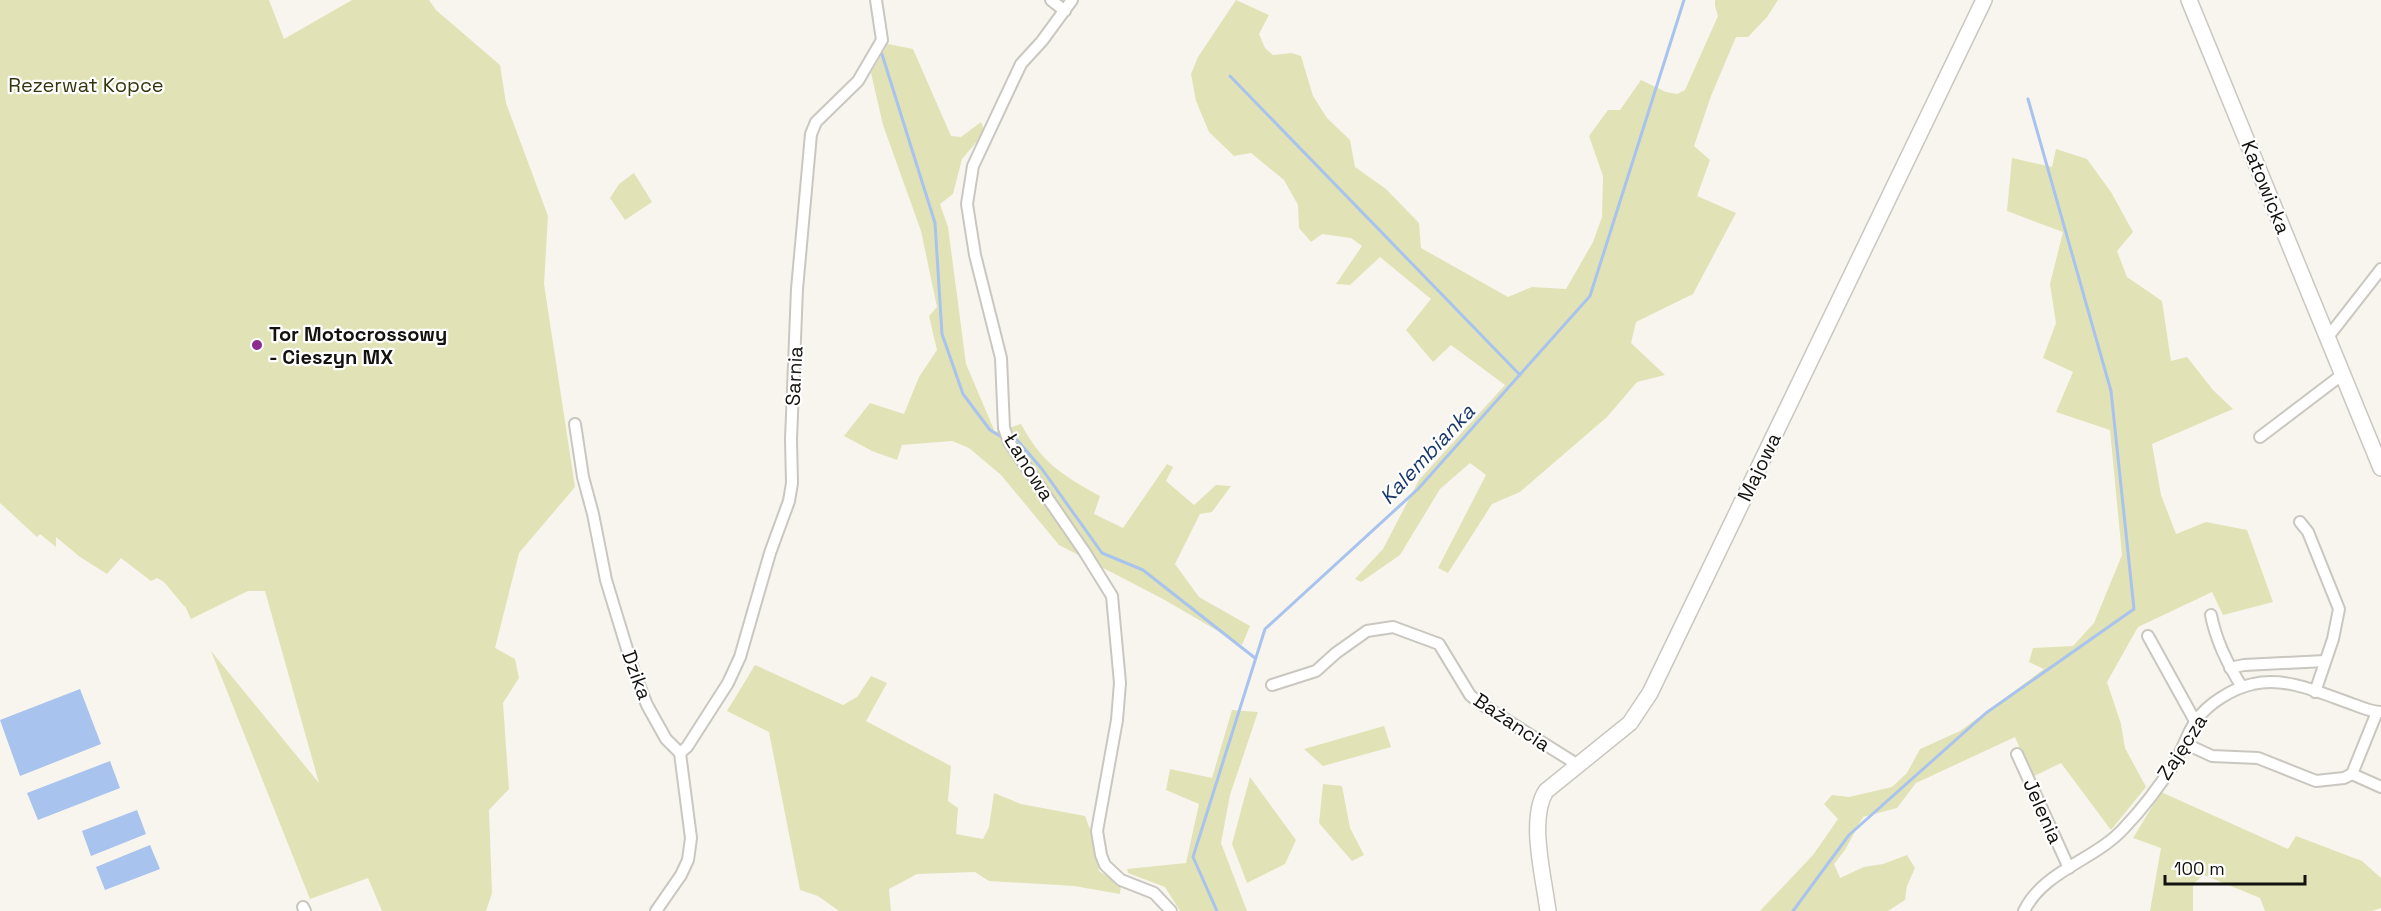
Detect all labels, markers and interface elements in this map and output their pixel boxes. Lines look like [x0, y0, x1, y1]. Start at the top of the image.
park label: Rezerwat Kopce [8, 72, 164, 98]
street label: Katowicka [2235, 136, 2297, 238]
place label: Tor Motocrossowy - Cieszyn MX [269, 321, 447, 370]
marker: Tor Motocrossowy - Cieszyn MX [250, 338, 264, 352]
street label: Sarnia [779, 345, 809, 407]
water label: Kalembianka [1374, 398, 1481, 510]
street label: Łanowa [998, 428, 1060, 506]
street label: Majowa [1731, 428, 1787, 506]
street label: Dzika [616, 647, 658, 703]
street label: Bażancia [1469, 687, 1555, 757]
street label: Zajęcza [2151, 709, 2213, 785]
street label: Jelenia [2017, 774, 2069, 848]
scale bar [2165, 848, 2304, 886]
text: 100 m [2174, 857, 2225, 880]

